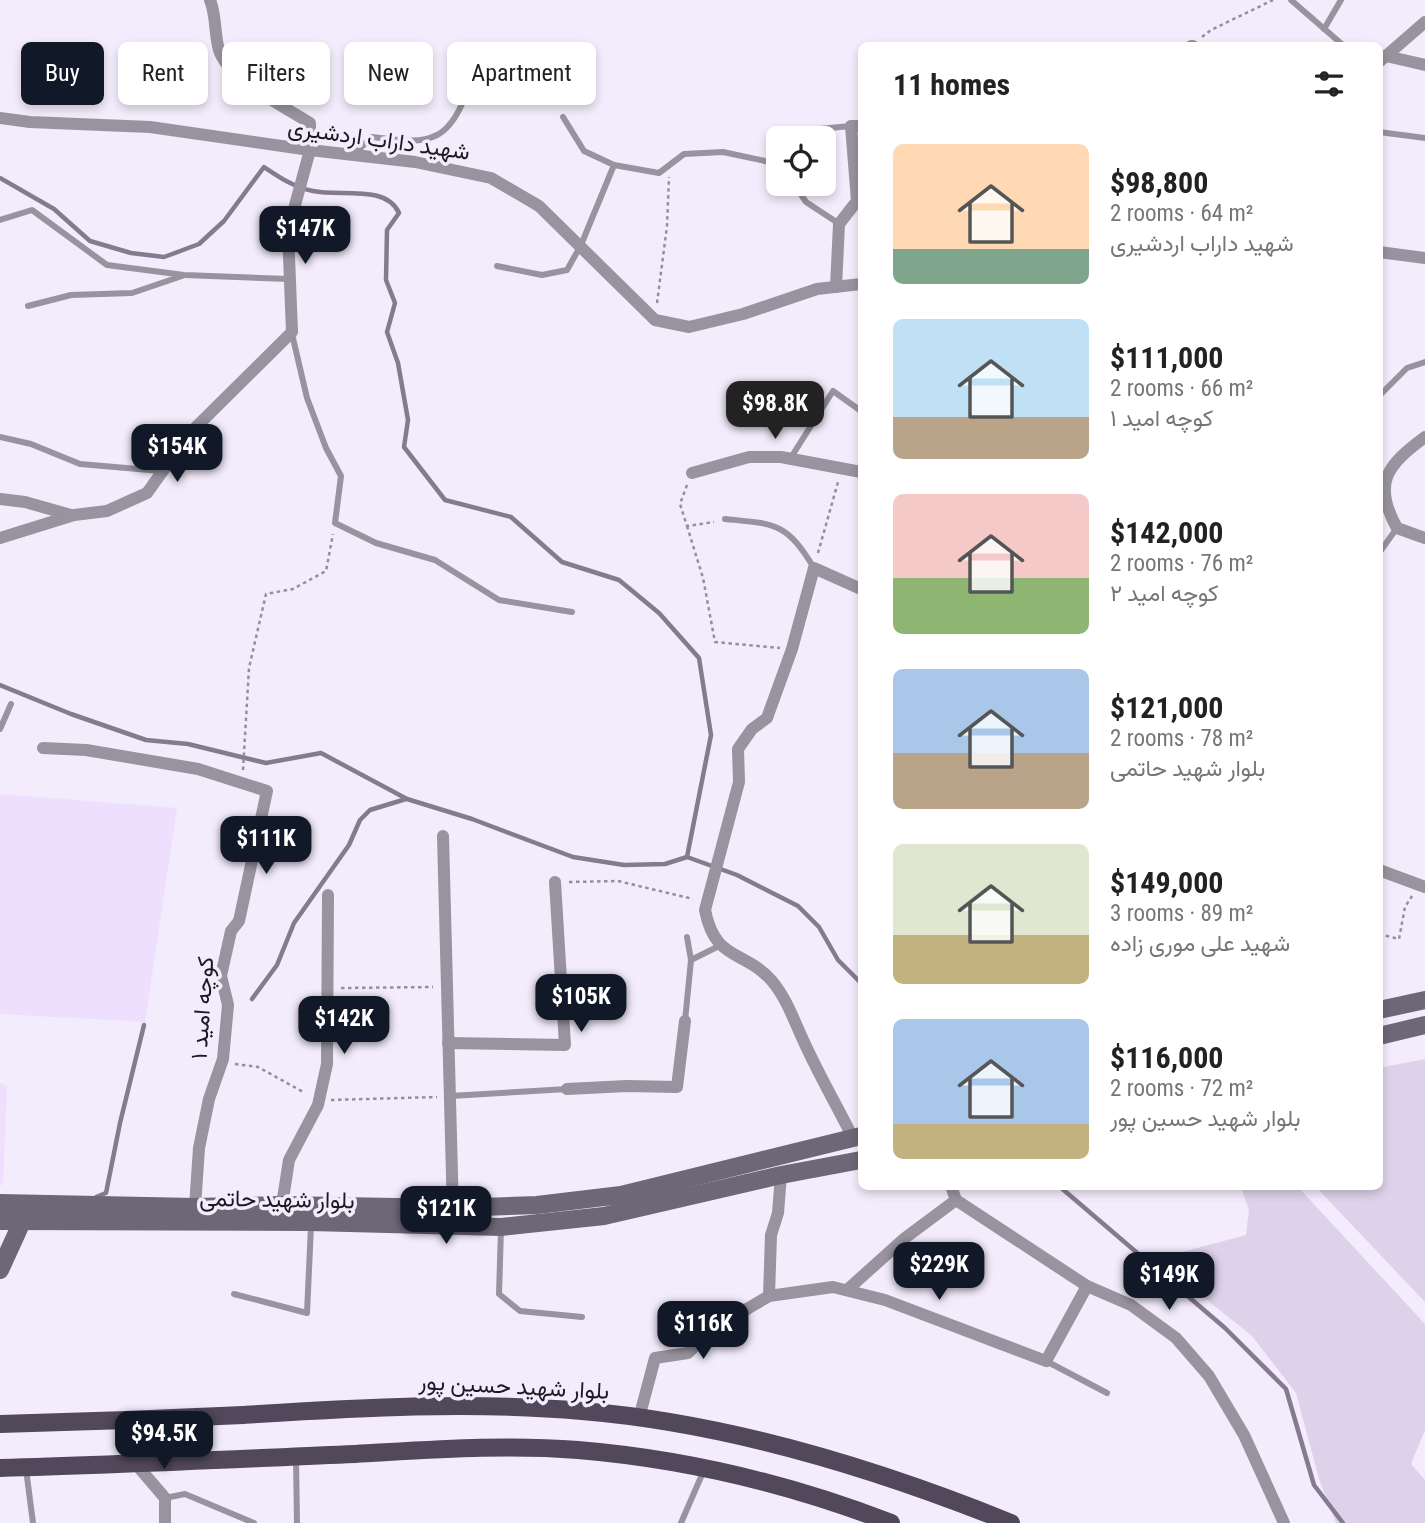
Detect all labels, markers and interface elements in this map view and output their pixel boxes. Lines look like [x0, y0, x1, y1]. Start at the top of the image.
chip: Buy [21, 42, 104, 105]
chip: Rent [118, 42, 208, 105]
chip: Filters [222, 42, 330, 105]
chip: New [344, 42, 433, 105]
chip: Apartment [447, 42, 596, 105]
icon: filters [1310, 65, 1348, 103]
text: 11 homes [893, 67, 1010, 102]
street label: شهید داراب اردشیری [286, 113, 472, 167]
map controls [766, 126, 836, 196]
button: locate [766, 126, 836, 196]
text: $98,800 [1110, 165, 1208, 200]
icon: home [949, 172, 1033, 256]
text: 2 rooms · 64 m² [1110, 200, 1253, 227]
pin: $147K [256, 206, 354, 266]
text: $147K [275, 215, 335, 242]
text: شهید داراب اردشیری [1110, 230, 1294, 257]
text: $111,000 [1110, 340, 1223, 375]
icon: home [949, 347, 1033, 431]
text: 2 rooms · 66 m² [1110, 375, 1253, 402]
pin: $98.8K [718, 382, 832, 441]
text: $98.8K [742, 390, 808, 417]
text: کوچه امید ۱ [1110, 405, 1213, 432]
pin: $154K [128, 424, 226, 484]
text: $154K [147, 433, 207, 460]
text: $142,000 [1110, 515, 1223, 550]
icon: home [949, 522, 1033, 606]
text: 2 rooms · 76 m² [1110, 550, 1253, 577]
text: کوچه امید ۲ [1110, 580, 1219, 607]
text: $121,000 [1110, 690, 1223, 725]
icon: home [949, 697, 1033, 781]
text: 2 rooms · 78 m² [1110, 725, 1253, 752]
text: بلوار شهید حاتمی [1110, 755, 1265, 782]
pin: $111K [217, 816, 315, 876]
text: $111K [236, 825, 296, 852]
text: $149,000 [1110, 865, 1223, 900]
icon: home [949, 872, 1033, 956]
text: 3 rooms · 89 m² [1110, 900, 1253, 927]
text: شهید علی موری زاده [1110, 930, 1290, 957]
street label: کوچه امید ۱ [185, 956, 222, 1061]
pin: $105K [532, 974, 630, 1034]
text: $105K [551, 983, 611, 1010]
pin: $142K [295, 996, 393, 1056]
text: $142K [314, 1005, 374, 1032]
text: $116,000 [1110, 1040, 1223, 1075]
icon: home [949, 1047, 1033, 1131]
text: 2 rooms · 72 m² [1110, 1075, 1253, 1102]
text: بلوار شهيد حسین پور [1110, 1105, 1301, 1132]
street label: بلوار شهید حاتمی [199, 1185, 355, 1215]
pin: $121K [397, 1186, 495, 1246]
text: $121K [416, 1195, 476, 1222]
pin: $229K [890, 1242, 988, 1302]
text: $229K [909, 1251, 969, 1278]
pin: $149K [1120, 1252, 1218, 1312]
text: $149K [1139, 1261, 1199, 1288]
pin: $116K [654, 1302, 752, 1361]
text: $116K [673, 1310, 733, 1337]
street label: بلوار شهيد حسین پور [417, 1368, 610, 1407]
pin: $94.5K [107, 1412, 221, 1471]
text: $94.5K [131, 1420, 197, 1447]

